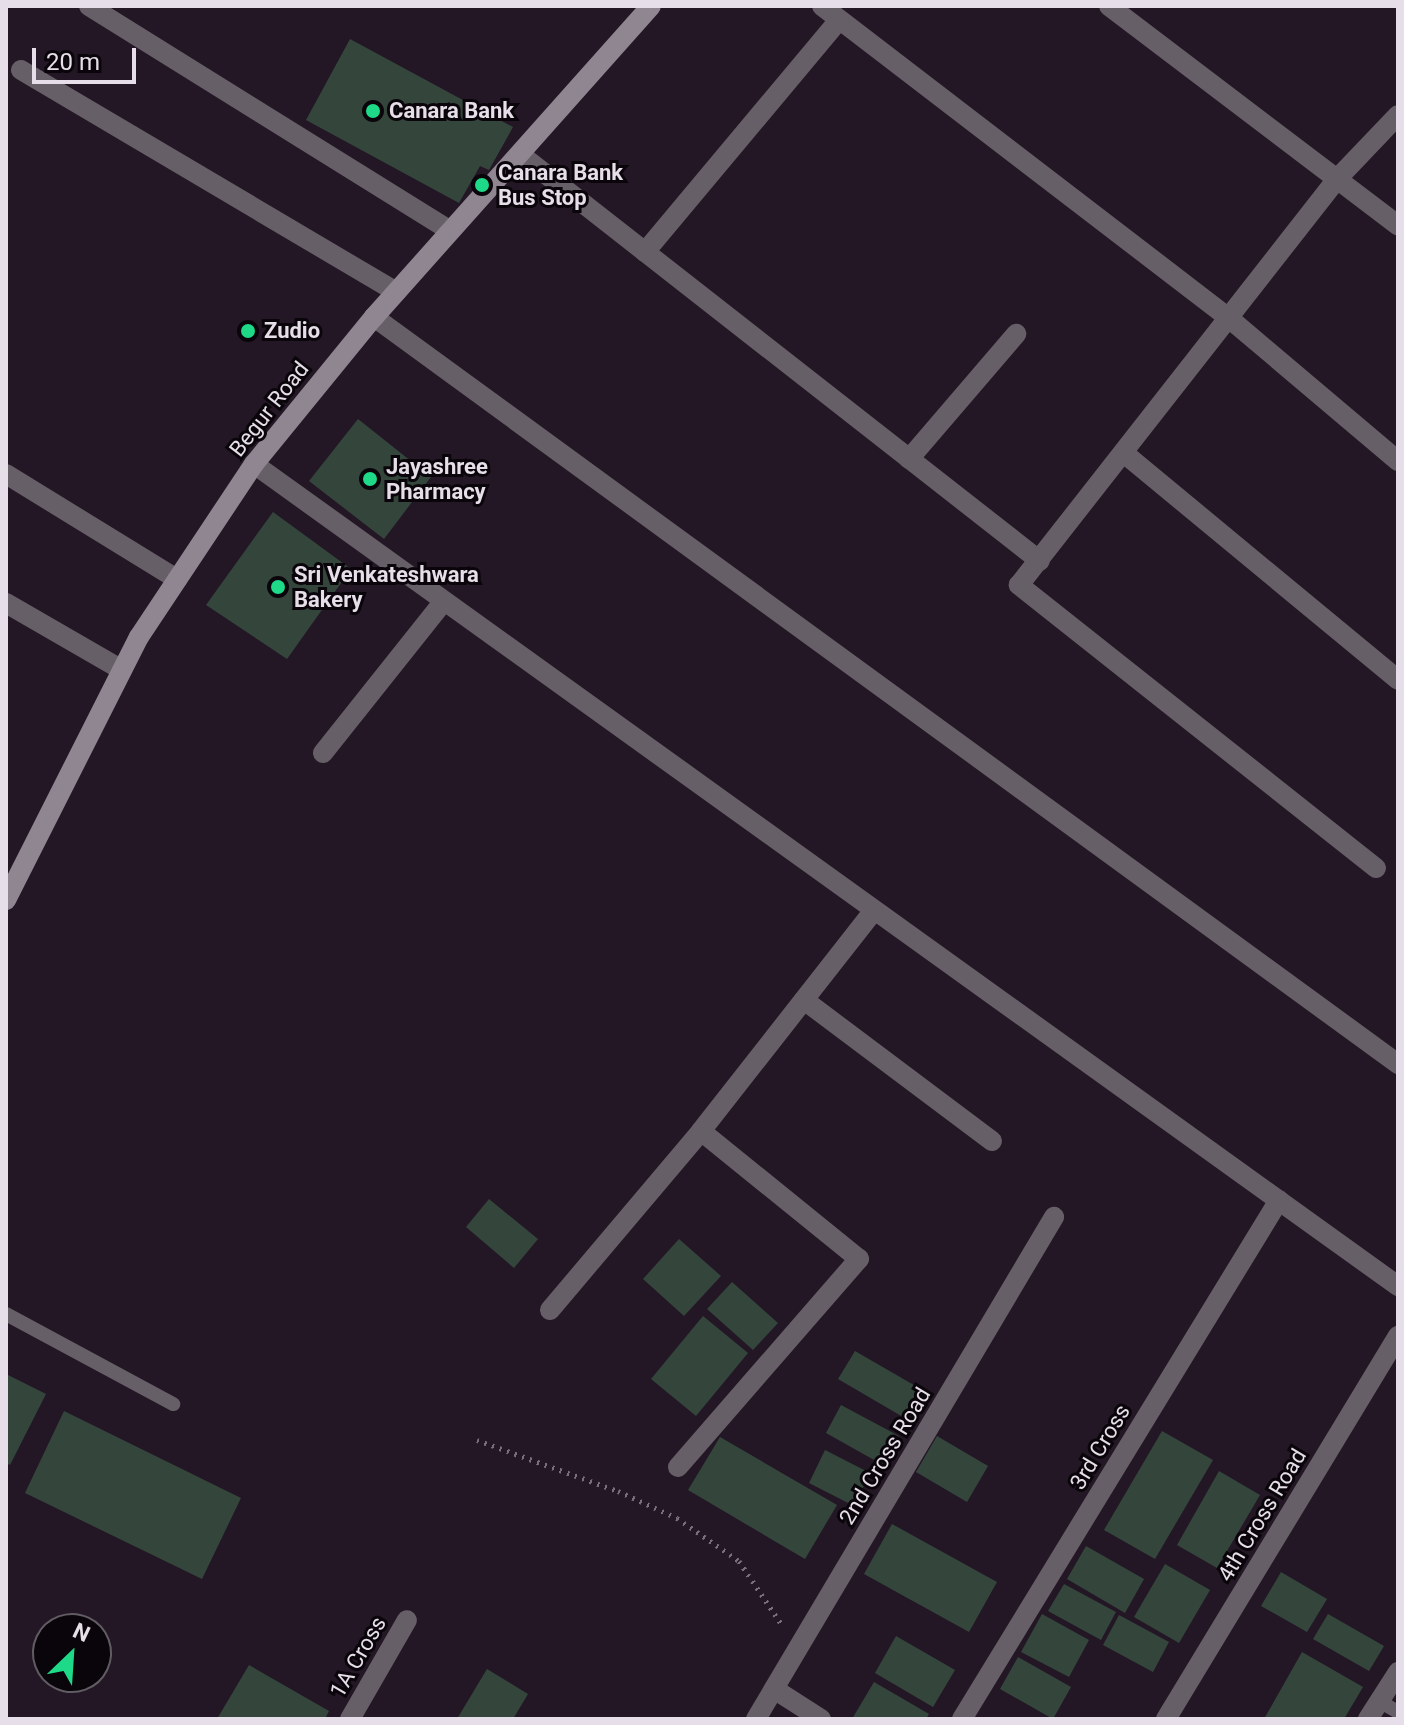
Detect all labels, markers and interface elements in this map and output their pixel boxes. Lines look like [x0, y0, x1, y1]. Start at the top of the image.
scale bar [36, 32, 140, 82]
text: 20 m [46, 48, 100, 76]
place label: Canara Bank [389, 98, 514, 124]
marker: Canara Bank [364, 102, 382, 120]
place label: Canara Bank Bus Stop [498, 159, 623, 210]
marker: Canara Bank Bus Stop [473, 176, 491, 194]
place label: Zudio [264, 318, 320, 344]
marker: Zudio [239, 322, 257, 340]
street label: Begur Road [224, 356, 314, 462]
place label: Jayashree Pharmacy [386, 453, 488, 504]
marker: Jayashree Pharmacy [361, 470, 379, 488]
place label: Sri Venkateshwara Bakery [294, 561, 479, 612]
marker: Sri Venkateshwara Bakery [269, 578, 287, 596]
street label: 2nd Cross Road [834, 1383, 936, 1529]
street label: 3rd Cross [1064, 1400, 1136, 1494]
street label: 4th Cross Road [1212, 1444, 1312, 1586]
street label: 1A Cross [324, 1612, 392, 1702]
north arrow [32, 1613, 112, 1693]
text: N [69, 1618, 94, 1647]

